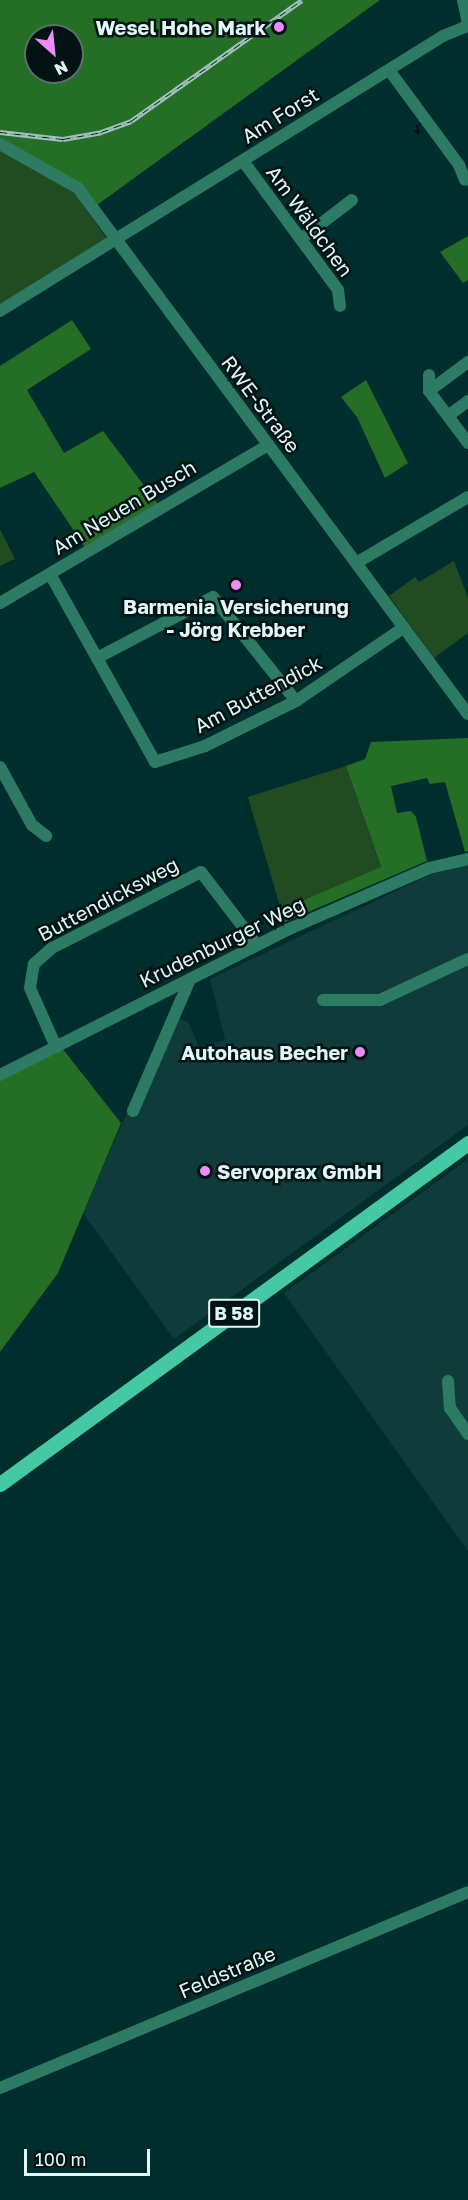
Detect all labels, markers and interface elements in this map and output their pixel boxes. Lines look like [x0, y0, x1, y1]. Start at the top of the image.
place label: Wesel Hohe Mark [96, 15, 266, 39]
marker: Wesel Hohe Mark [270, 18, 288, 36]
north arrow [24, 24, 84, 84]
text: N [51, 57, 71, 80]
street label: Am Forst [237, 82, 323, 148]
street label: Am Wäldchen [262, 161, 358, 281]
street label: RWE-Straße [217, 351, 305, 457]
street label: Am Neuen Busch [48, 455, 200, 559]
marker: Barmenia Versicherung - Jörg Krebber [229, 578, 243, 592]
place label: Barmenia Versicherung - Jörg Krebber [123, 594, 349, 641]
street label: Am Buttendick [190, 650, 326, 738]
street label: Buttendicksweg [34, 852, 182, 946]
street label: Krudenburger Weg [135, 892, 309, 992]
place label: Autohaus Becher [181, 1040, 348, 1064]
marker: Autohaus Becher [353, 1045, 367, 1059]
place label: Servoprax GmbH [217, 1159, 382, 1183]
marker: Servoprax GmbH [198, 1164, 212, 1178]
road number: B 58 [207, 1298, 261, 1328]
street label: Feldstraße [175, 1941, 279, 2003]
scale bar [27, 2137, 153, 2175]
text: 100 m [35, 2148, 86, 2170]

